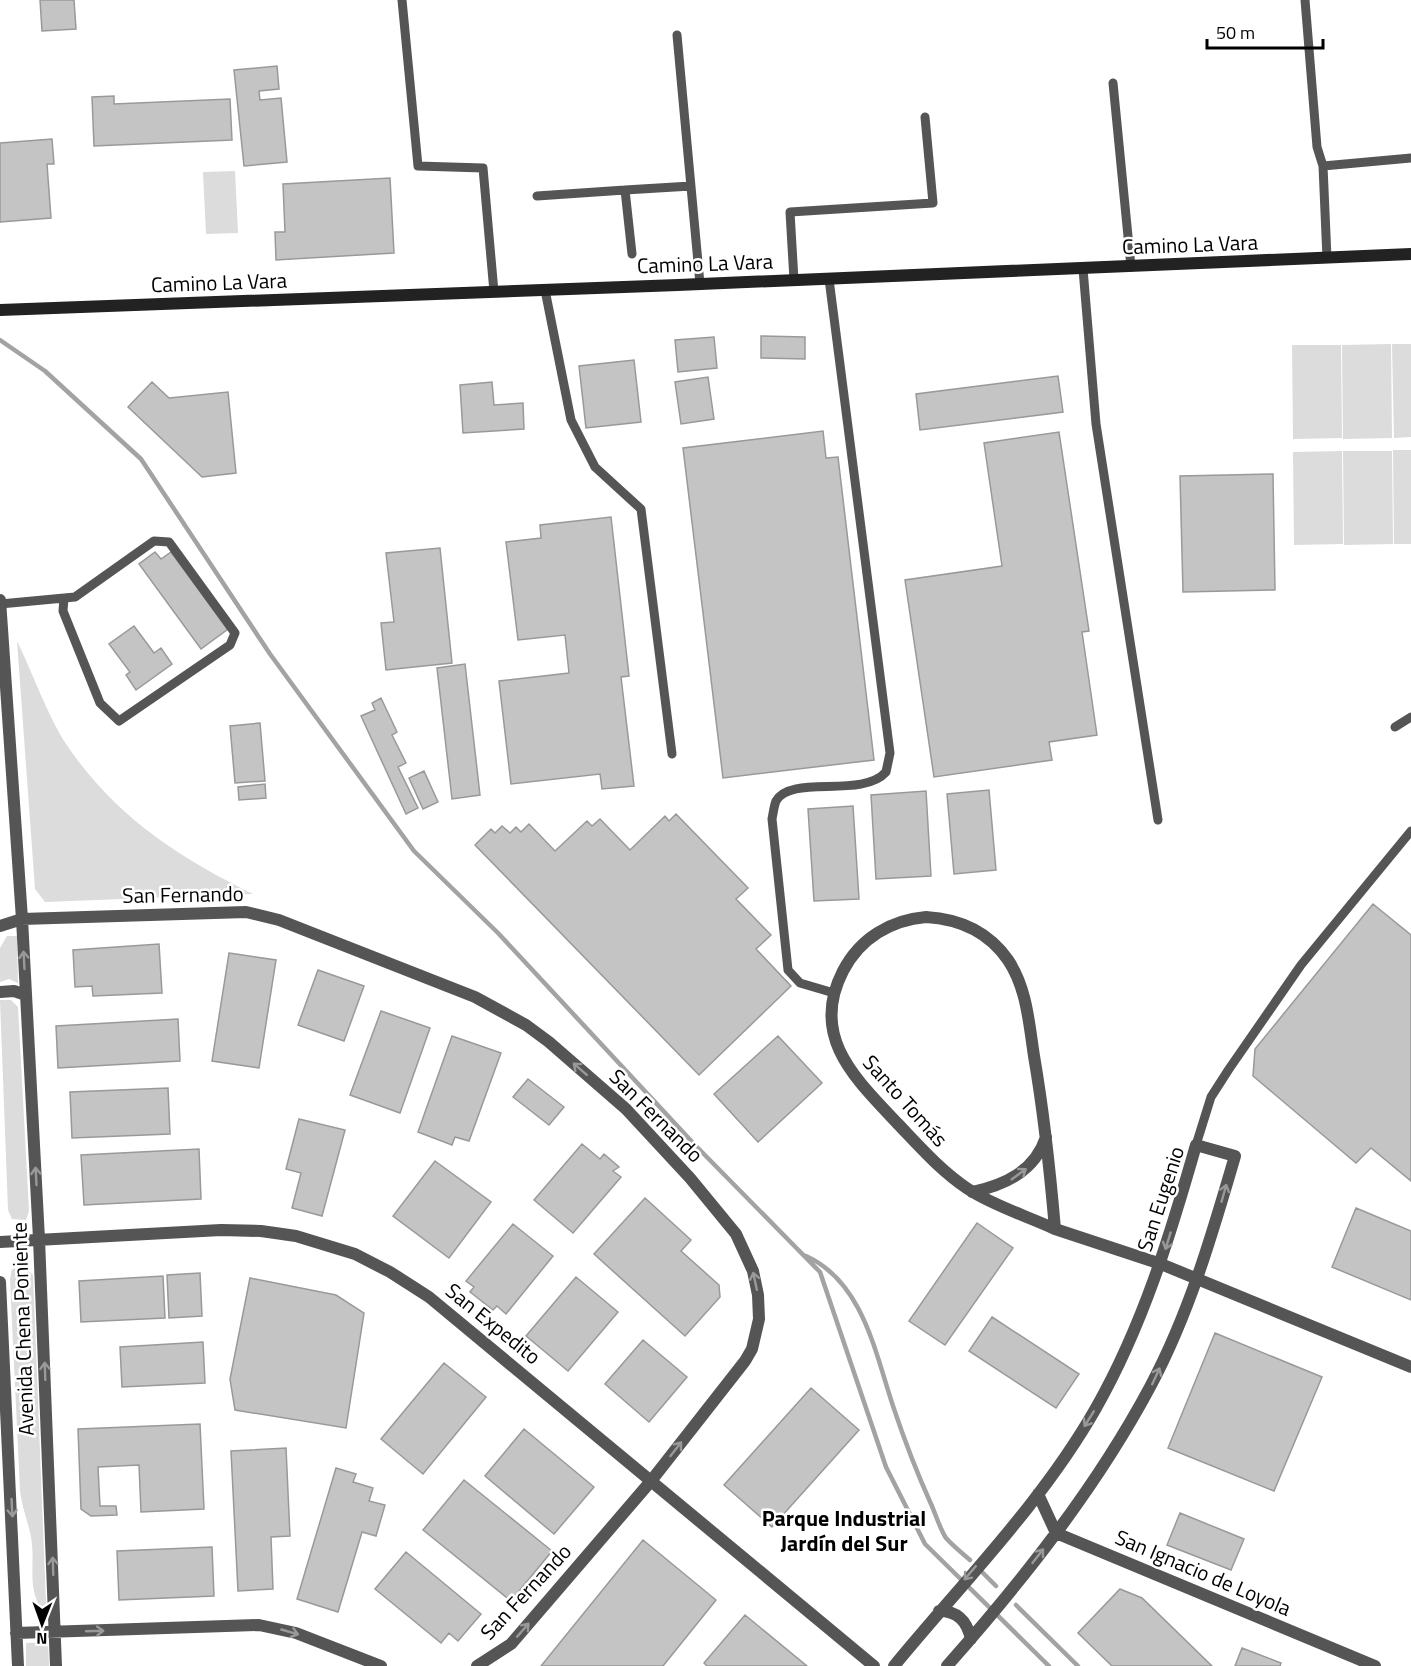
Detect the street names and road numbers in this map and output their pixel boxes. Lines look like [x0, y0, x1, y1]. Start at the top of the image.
street label: Camino La Vara [1121, 226, 1259, 262]
street label: Camino La Vara [636, 245, 774, 281]
street label: Camino La Vara [150, 264, 288, 300]
street label: San Fernando [122, 877, 244, 911]
street label: Santo Tomás [856, 1047, 956, 1153]
street label: San Fernando [602, 1061, 711, 1170]
street label: San Eugenio [1128, 1142, 1192, 1255]
street label: Avenida Chena Poniente [2, 1222, 42, 1436]
street label: San Expedito [439, 1275, 548, 1372]
street label: San Ignacio de Loyola [1110, 1521, 1297, 1624]
street label: San Fernando [472, 1536, 578, 1647]

